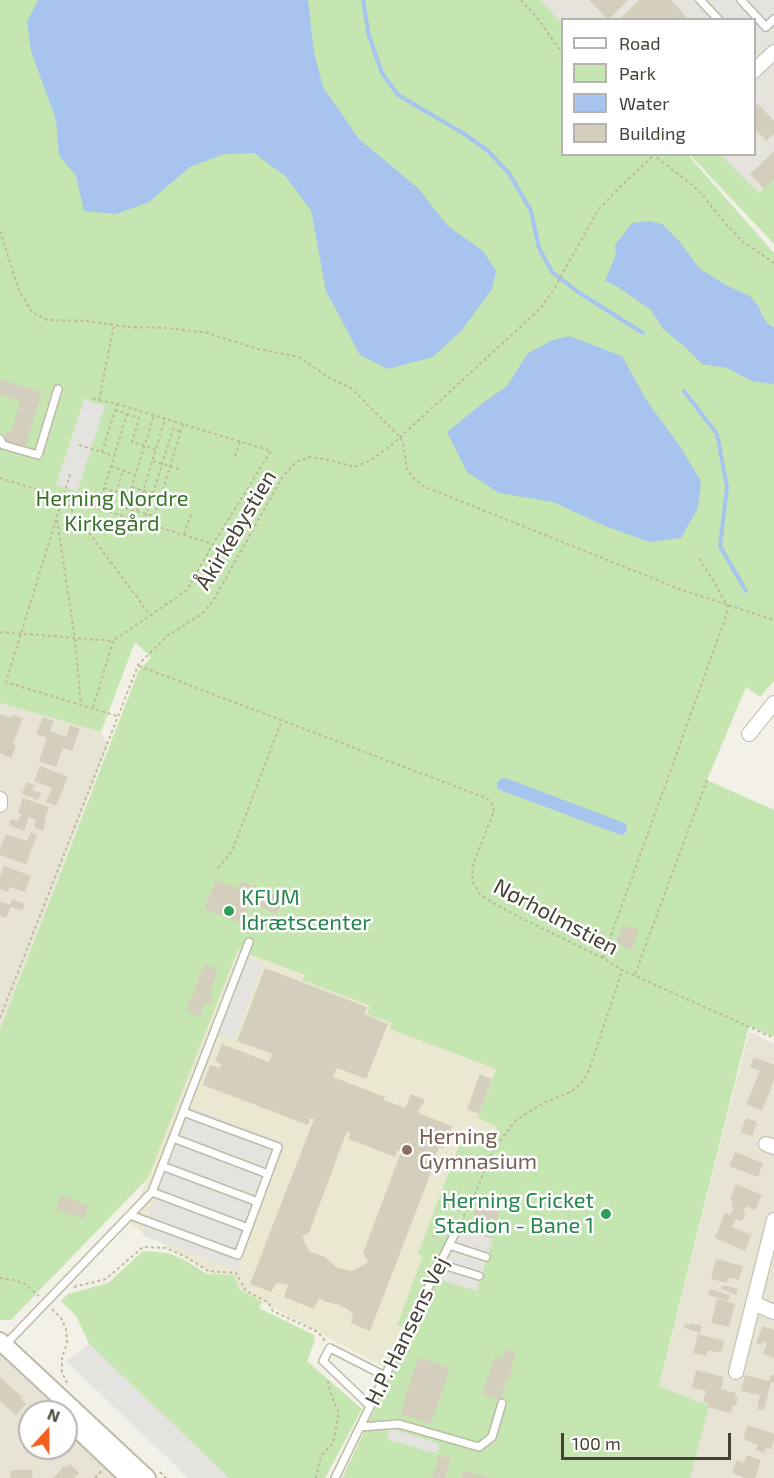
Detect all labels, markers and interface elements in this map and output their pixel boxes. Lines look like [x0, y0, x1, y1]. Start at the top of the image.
legend [561, 18, 756, 156]
text: Road [619, 32, 660, 54]
text: Park [619, 62, 656, 84]
text: Water [619, 92, 669, 114]
text: Building [619, 122, 686, 144]
street label: Åkirkebystien [190, 465, 282, 595]
park label: Herning Nordre Kirkegård [35, 486, 189, 538]
street label: Nørholmstien [489, 873, 623, 961]
place label: KFUM Idrætscenter [241, 885, 371, 936]
marker: KFUM Idrætscenter [222, 904, 236, 918]
place label: Herning Gymnasium [419, 1124, 537, 1176]
marker: Herning Gymnasium [400, 1143, 414, 1157]
place label: Herning Cricket Stadion - Bane 1 [434, 1188, 594, 1240]
marker: Herning Cricket Stadion - Bane 1 [599, 1207, 613, 1221]
street label: H.P. Hansens Vej [360, 1252, 454, 1410]
north arrow [18, 1400, 78, 1460]
text: N [45, 1404, 63, 1426]
scale bar [564, 1421, 734, 1459]
text: 100 m [572, 1432, 621, 1454]

